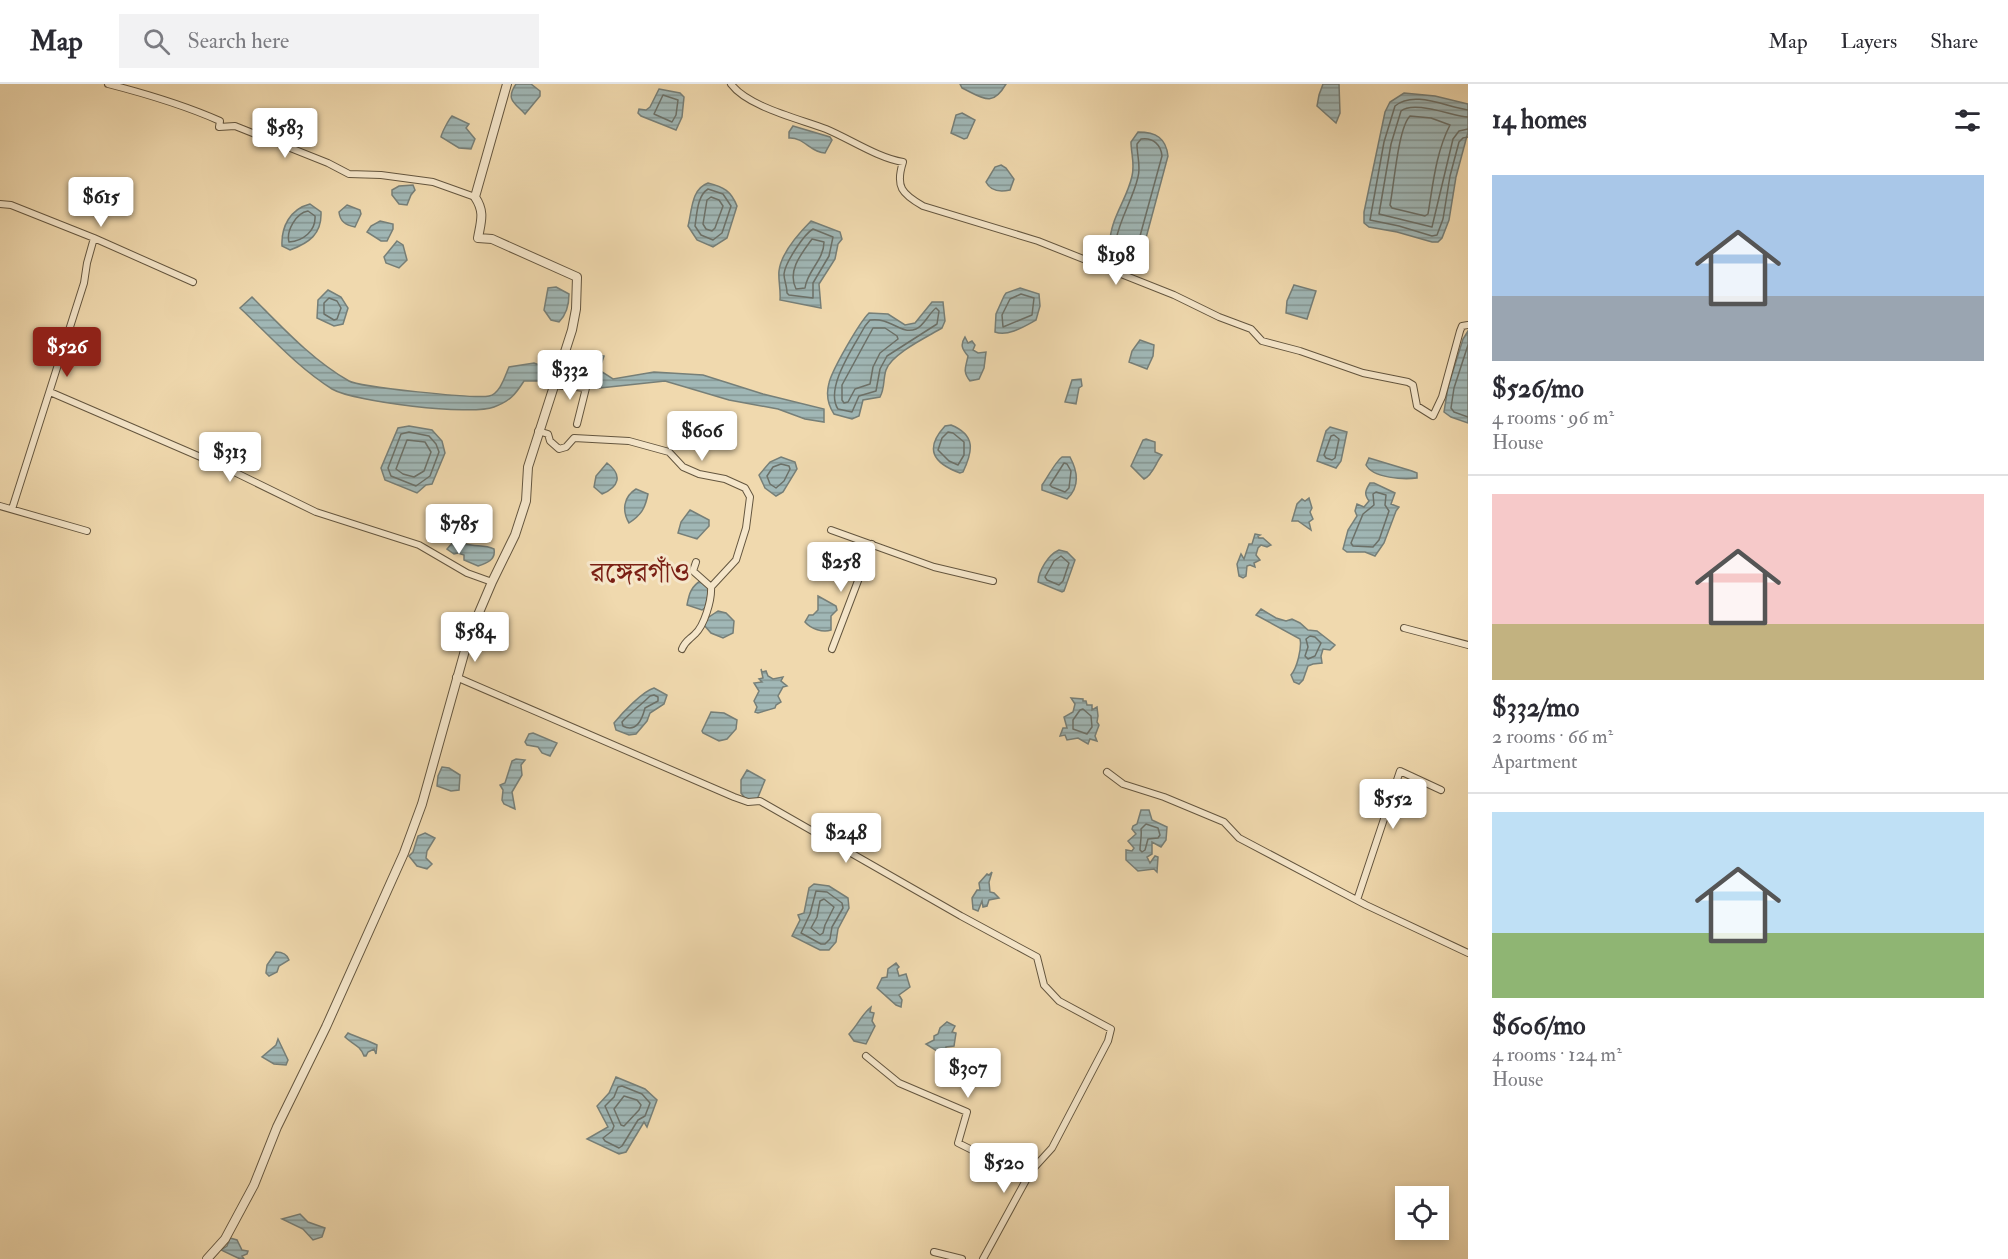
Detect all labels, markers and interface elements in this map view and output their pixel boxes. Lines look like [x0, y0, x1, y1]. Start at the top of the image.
search box [119, 14, 539, 68]
text: Map [30, 24, 83, 59]
icon: search [140, 25, 173, 58]
text: Search here [188, 27, 289, 55]
text: Map [1768, 28, 1808, 55]
text: Layers [1841, 28, 1897, 55]
text: Share [1930, 28, 1978, 55]
text: 14 homes [1492, 104, 1587, 136]
icon: filters [1951, 104, 1984, 137]
pin: $583 [249, 108, 321, 159]
text: $583 [266, 115, 304, 140]
pin: $615 [65, 177, 137, 228]
text: $615 [82, 184, 120, 209]
icon: home [1684, 214, 1792, 322]
pin: $198 [1080, 235, 1152, 286]
text: $198 [1097, 242, 1135, 267]
pin: $526 [31, 327, 103, 378]
text: $526 [47, 334, 87, 359]
pin: $332 [534, 350, 606, 401]
text: $332 [552, 357, 588, 382]
text: $526/mo [1492, 373, 1584, 405]
text: 4 rooms · 96 m² [1492, 405, 1614, 430]
pin: $606 [666, 411, 738, 462]
text: $606 [681, 418, 723, 443]
text: House [1492, 430, 1543, 455]
pin: $313 [194, 432, 266, 483]
text: $313 [213, 439, 247, 464]
pin: $785 [423, 504, 495, 555]
text: $785 [440, 511, 478, 536]
icon: home [1684, 533, 1792, 641]
pin: $258 [805, 542, 877, 593]
text: $258 [821, 549, 861, 574]
district label: রঙ্গেরগাঁও [589, 556, 690, 591]
pin: $584 [439, 612, 511, 663]
text: $584 [455, 619, 495, 644]
text: $332/mo [1492, 692, 1579, 724]
text: 2 rooms · 66 m² [1492, 724, 1613, 749]
text: Apartment [1492, 749, 1577, 774]
pin: $552 [1357, 779, 1429, 830]
text: $552 [1374, 786, 1412, 811]
pin: $248 [810, 813, 882, 864]
text: $248 [825, 820, 867, 845]
icon: home [1684, 851, 1792, 959]
text: $606/mo [1492, 1010, 1586, 1042]
text: 4 rooms · 124 m² [1492, 1042, 1622, 1067]
pin: $307 [932, 1048, 1004, 1099]
text: $307 [949, 1055, 987, 1080]
text: House [1492, 1067, 1543, 1092]
pin: $520 [968, 1143, 1040, 1194]
text: $520 [984, 1150, 1024, 1175]
map controls [1395, 1186, 1449, 1240]
button: locate [1395, 1186, 1449, 1240]

